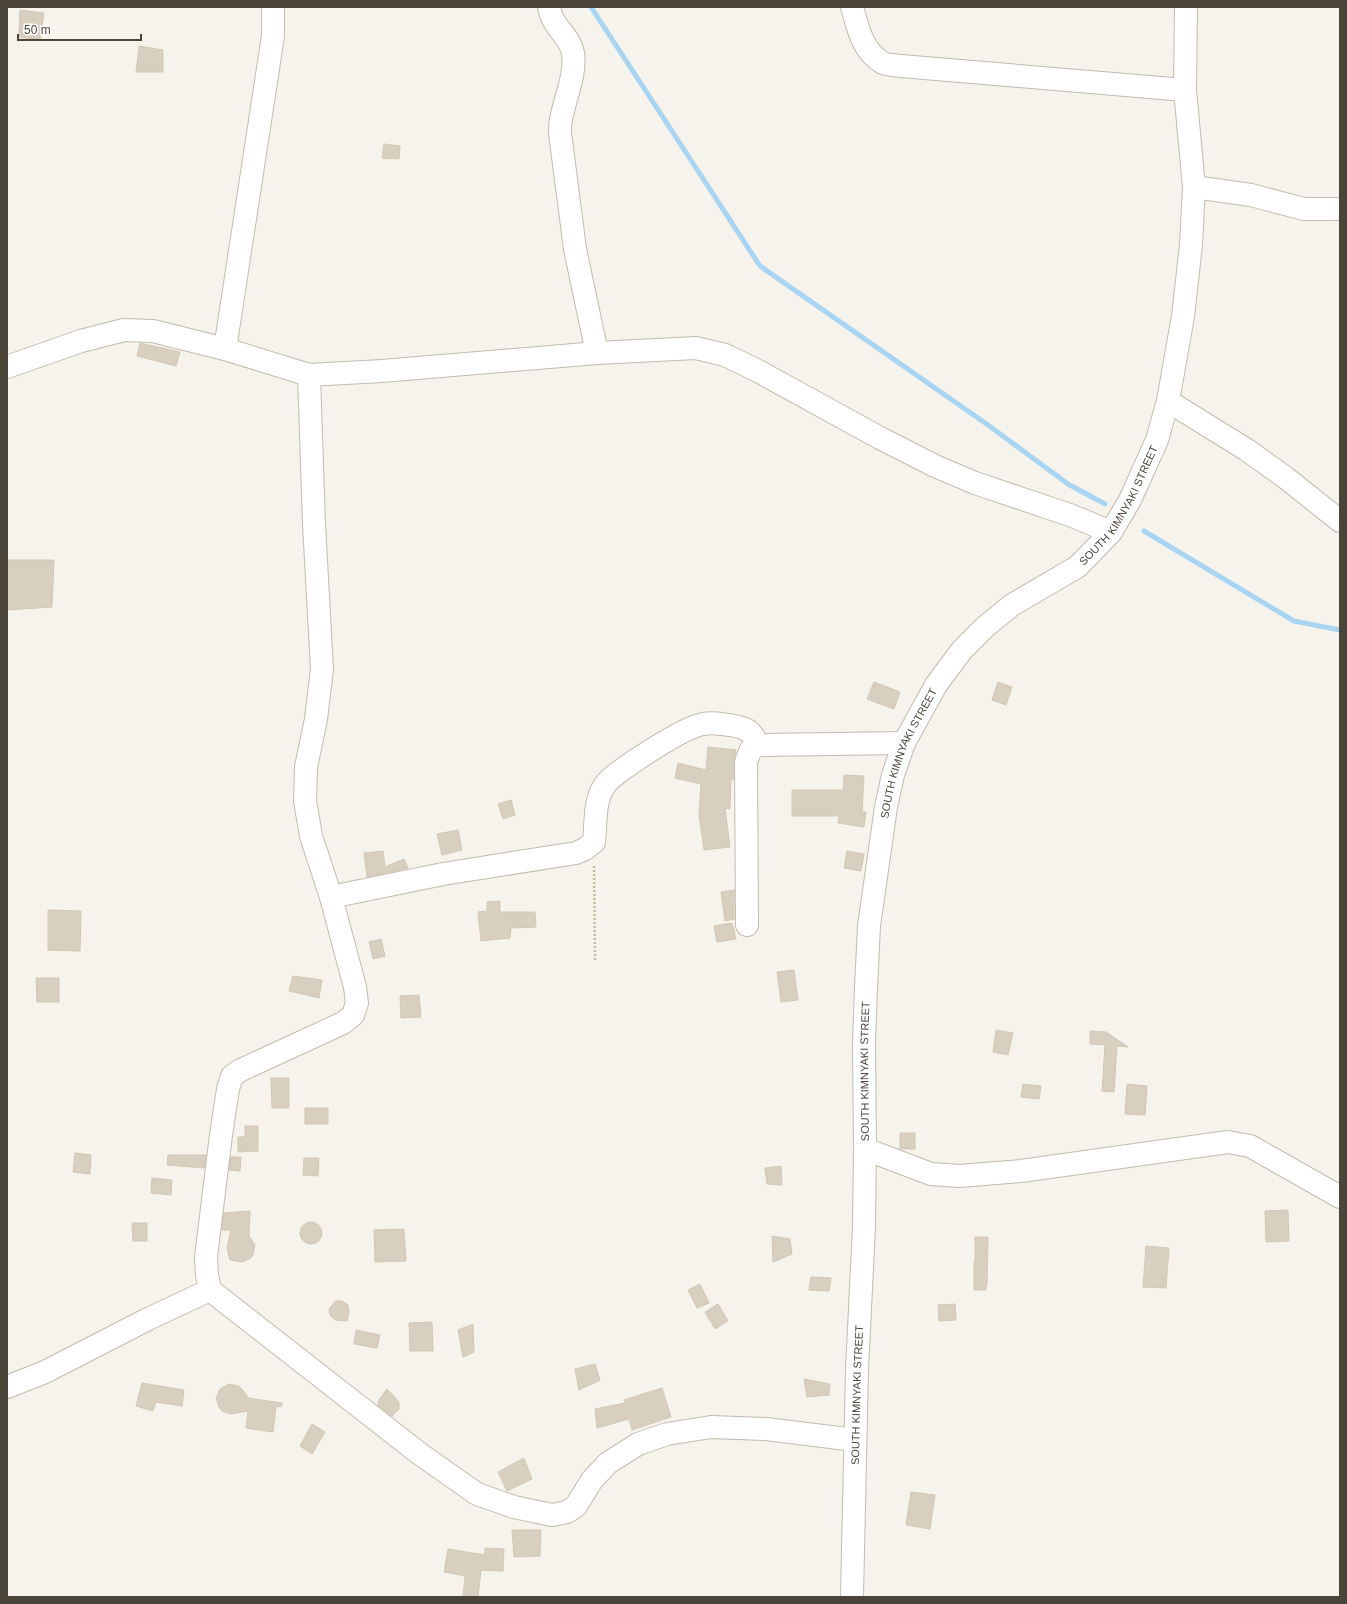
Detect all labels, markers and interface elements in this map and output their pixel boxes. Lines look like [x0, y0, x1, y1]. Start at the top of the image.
scale bar [18, 16, 141, 42]
text: 50 m [24, 23, 51, 37]
street label: SOUTH KIMNYAKI STREET [1077, 443, 1160, 567]
street label: SOUTH KIMNYAKI STREET [878, 686, 939, 819]
street label: SOUTH KIMNYAKI STREET [858, 1001, 872, 1141]
street label: SOUTH KIMNYAKI STREET [849, 1325, 865, 1465]

